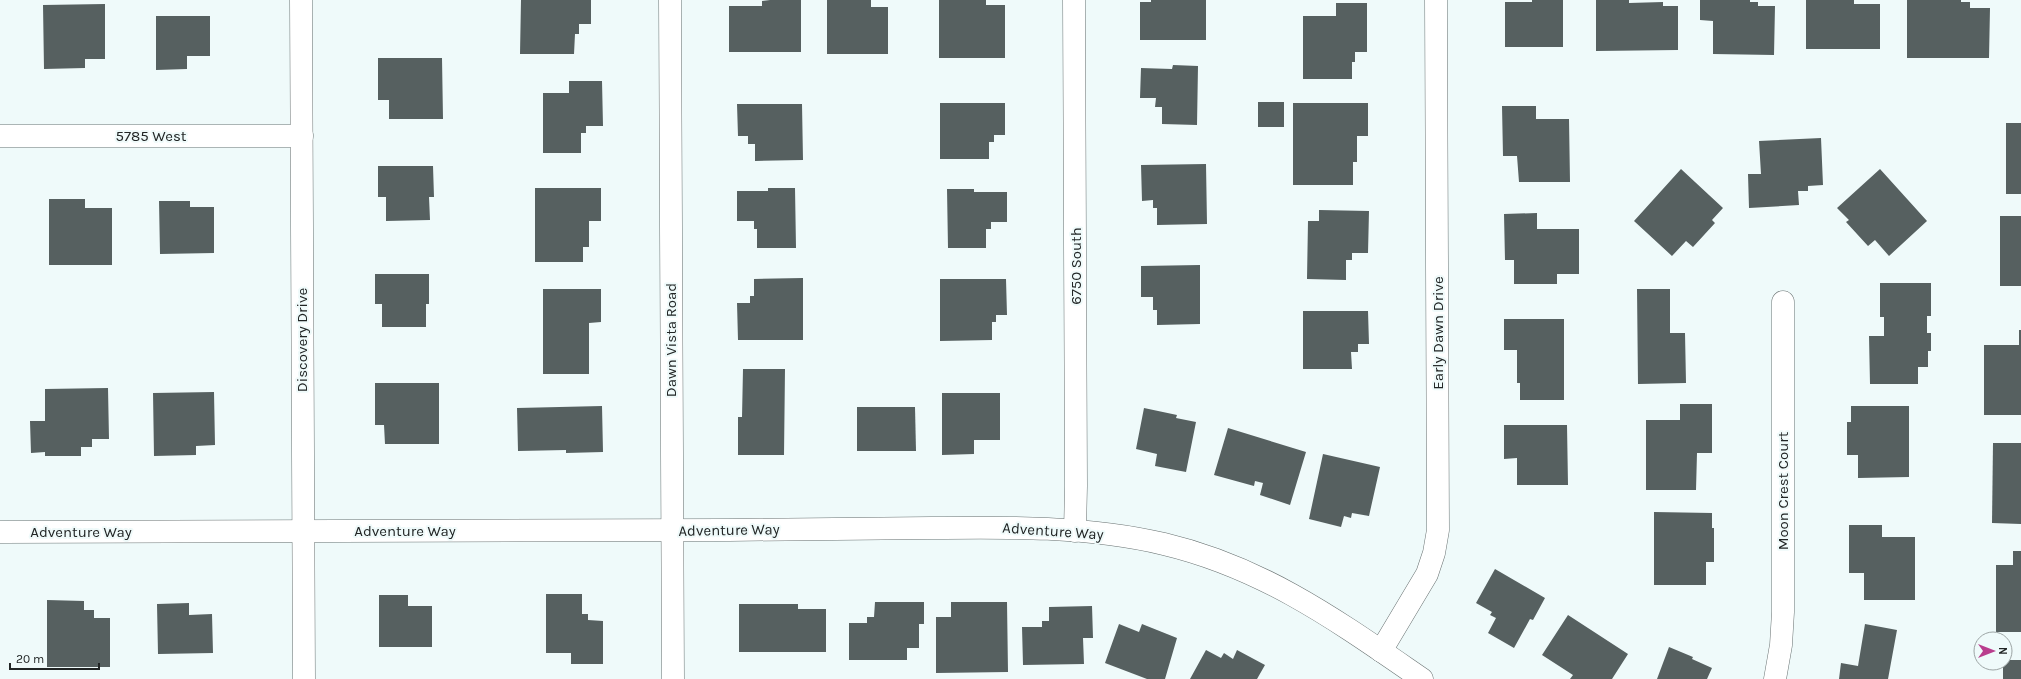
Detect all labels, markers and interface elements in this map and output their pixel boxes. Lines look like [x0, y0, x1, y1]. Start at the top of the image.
street label: 5785 West [116, 127, 187, 145]
street label: 6750 South [1067, 227, 1085, 305]
street label: Early Dawn Drive [1429, 276, 1447, 390]
street label: Dawn Vista Road [662, 283, 680, 397]
street label: Discovery Drive [293, 288, 311, 392]
street label: Moon Crest Court [1774, 431, 1792, 550]
street label: Adventure Way [1002, 518, 1104, 544]
street label: Adventure Way [678, 520, 780, 540]
street label: Adventure Way [354, 522, 456, 540]
street label: Adventure Way [30, 523, 132, 541]
north arrow [1973, 631, 2013, 671]
scale bar [10, 645, 99, 671]
text: N [1996, 647, 2009, 655]
text: 20 m [16, 652, 44, 666]

